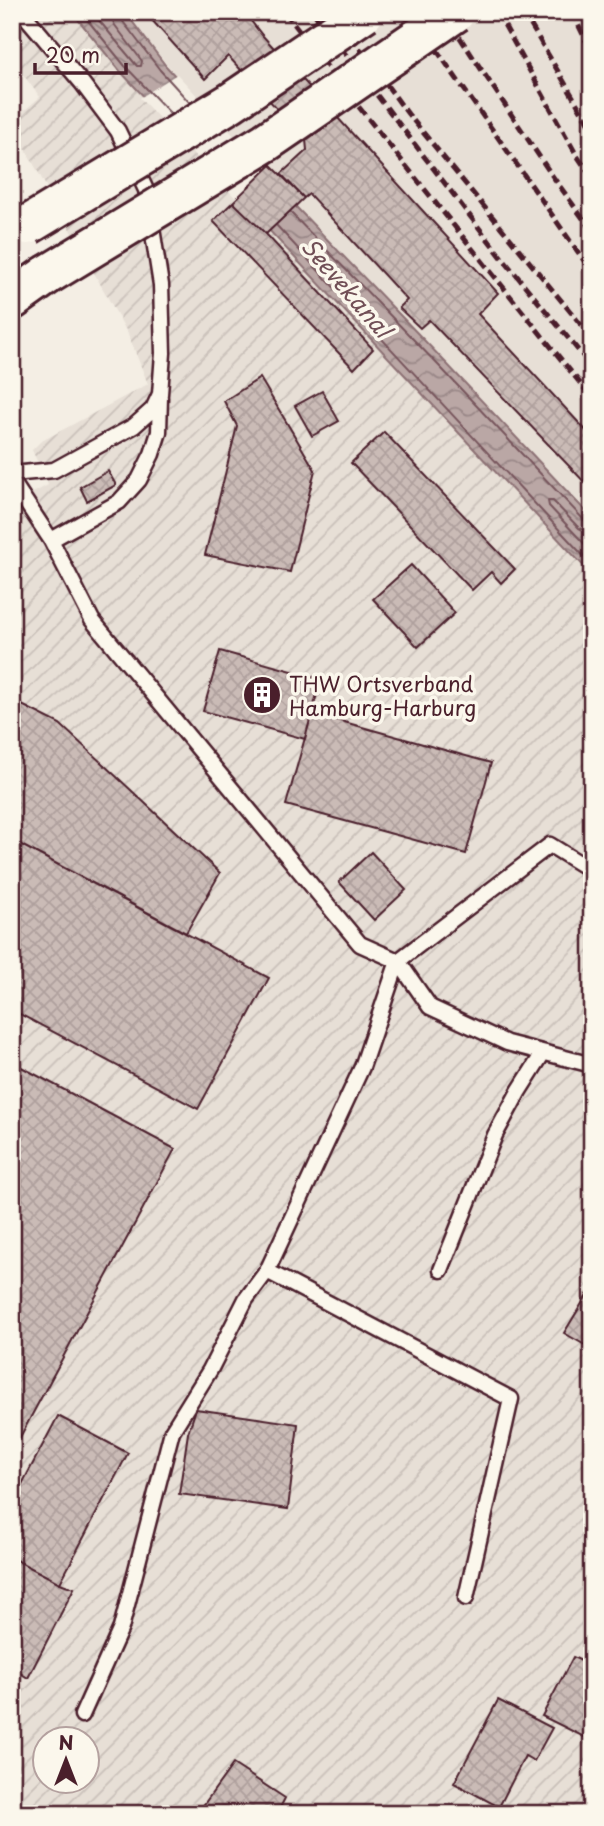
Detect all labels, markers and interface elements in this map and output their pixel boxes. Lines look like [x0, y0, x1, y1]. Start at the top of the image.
scale bar [35, 32, 126, 76]
text: 20 m [46, 38, 100, 70]
water label: Seevekanal [294, 229, 403, 347]
place label: THW Ortsverband Hamburg-Harburg [289, 667, 476, 723]
building icon: THW Ortsverband Hamburg-Harburg [241, 674, 283, 716]
north arrow [32, 1724, 102, 1794]
text: N [58, 1728, 74, 1756]

